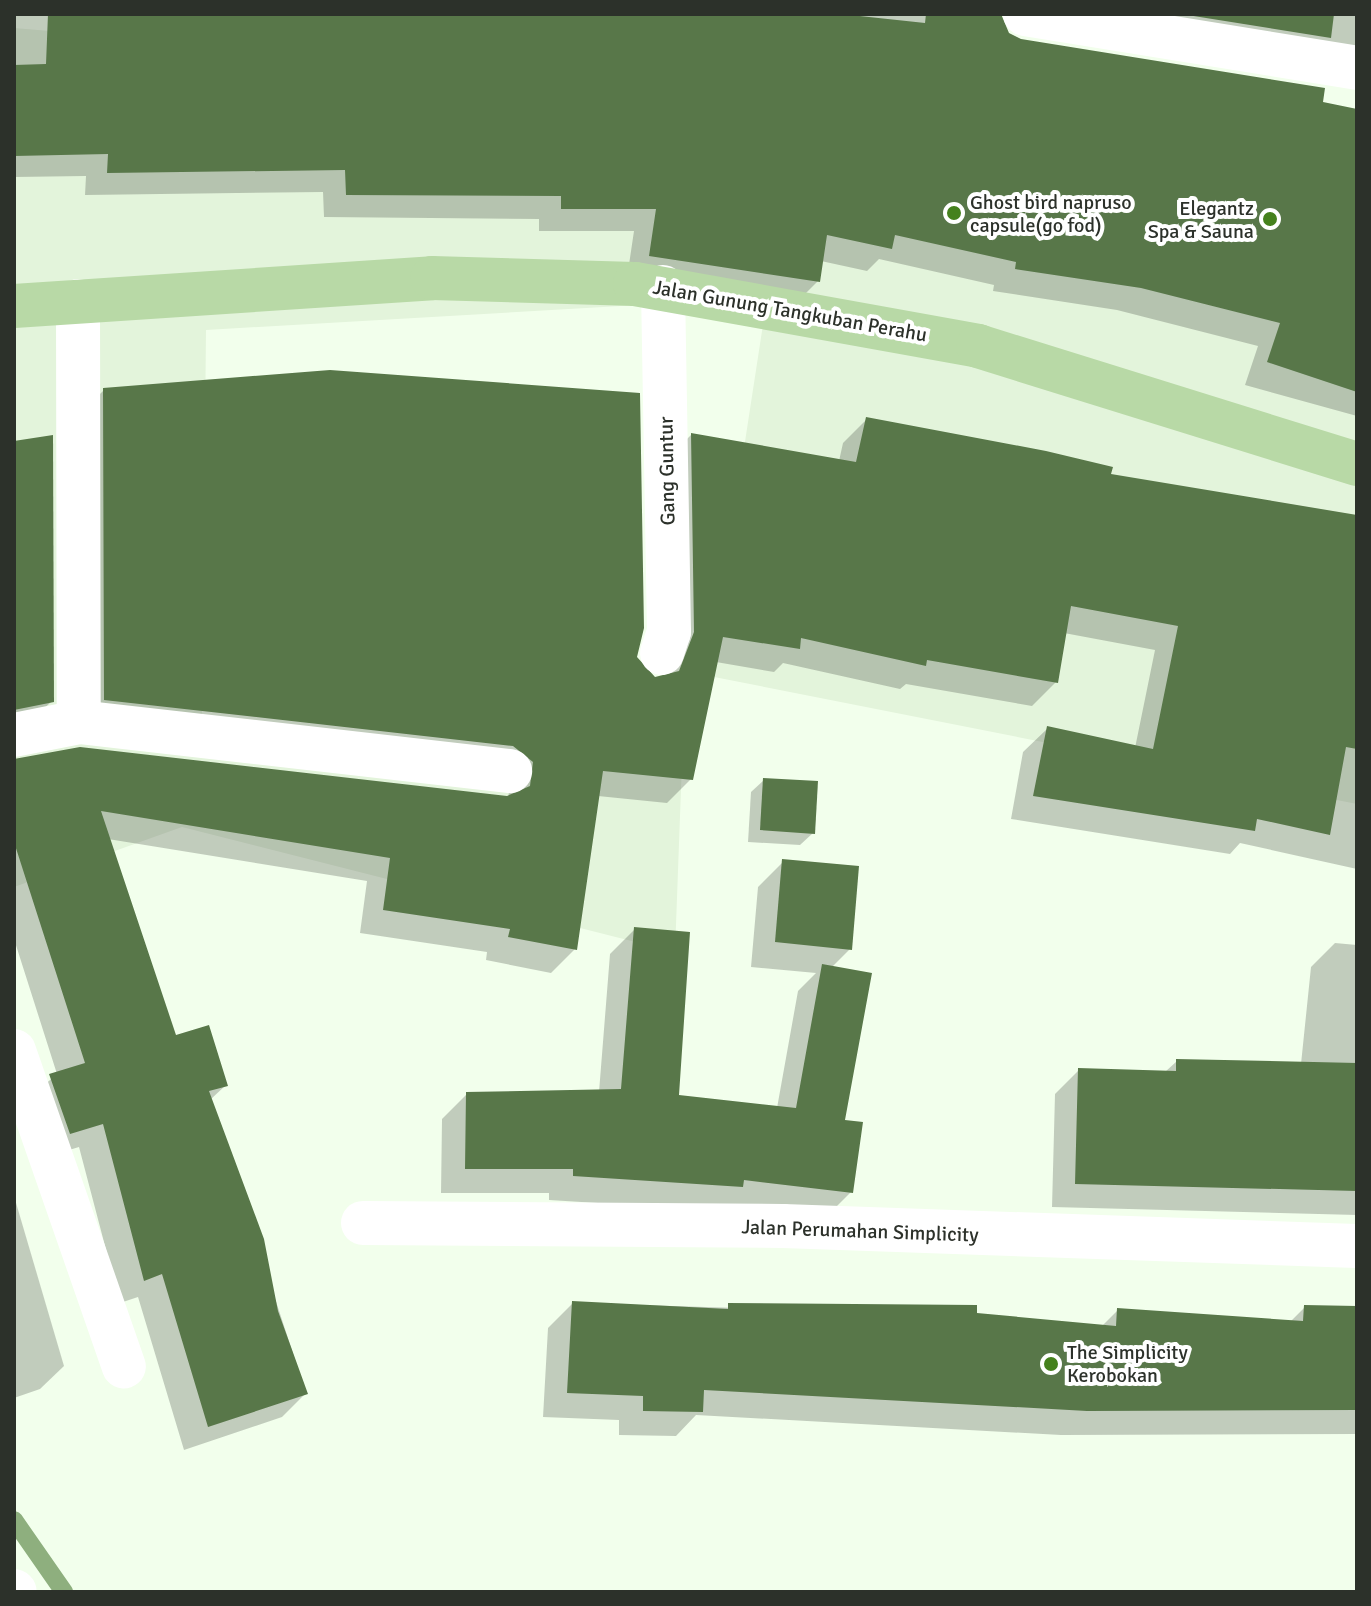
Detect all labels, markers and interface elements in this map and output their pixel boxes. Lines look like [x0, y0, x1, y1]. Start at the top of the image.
place label: Ghost bird napruso capsule(go fod) [970, 190, 1132, 237]
place label: Elegantz Spa & Sauna [1148, 196, 1254, 243]
marker: Ghost bird napruso capsule(go fod) [945, 204, 963, 222]
marker: Elegantz Spa & Sauna [1261, 210, 1279, 228]
street label: Jalan Gunung Tangkuban Perahu [651, 275, 929, 347]
street label: Gang Guntur [654, 416, 680, 526]
street label: Jalan Perumahan Simplicity [741, 1215, 979, 1247]
place label: The Simplicity Kerobokan [1067, 1340, 1188, 1387]
marker: The Simplicity Kerobokan [1042, 1355, 1060, 1373]

